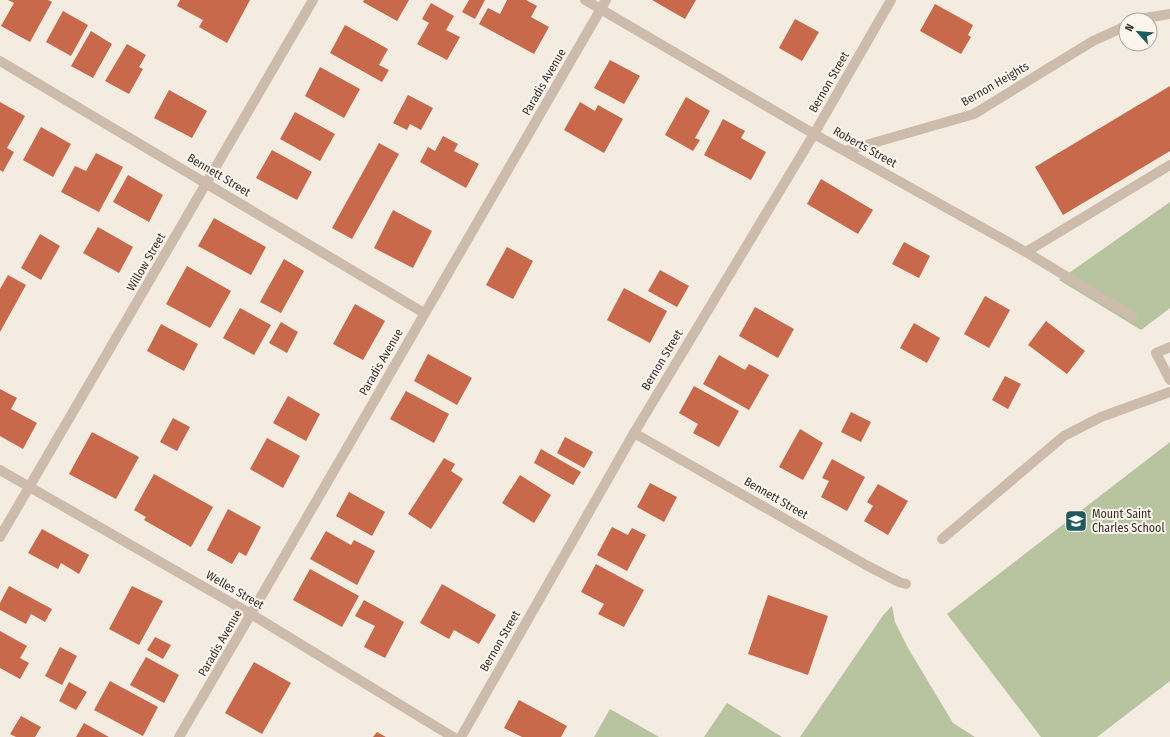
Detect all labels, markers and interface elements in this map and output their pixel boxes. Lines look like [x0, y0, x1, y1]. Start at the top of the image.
north arrow [1118, 12, 1158, 52]
text: N [1122, 22, 1137, 34]
street label: Paradis Avenue [519, 46, 569, 118]
street label: Bernon Street [806, 49, 852, 115]
street label: Bernon Heights [959, 59, 1031, 109]
street label: Roberts Street [831, 124, 899, 170]
street label: Bennett Street [185, 151, 253, 199]
street label: Willow Street [124, 230, 168, 294]
street label: Paradis Avenue [356, 326, 406, 398]
street label: Bernon Street [638, 327, 686, 393]
street label: Bennett Street [742, 474, 810, 522]
place label: Mount Saint Charles School [1092, 507, 1165, 535]
school or university icon: Mount Saint Charles School [1063, 508, 1089, 534]
street label: Welles Street [204, 568, 266, 612]
street label: Paradis Avenue [195, 607, 245, 679]
street label: Bernon Street [477, 608, 523, 674]

